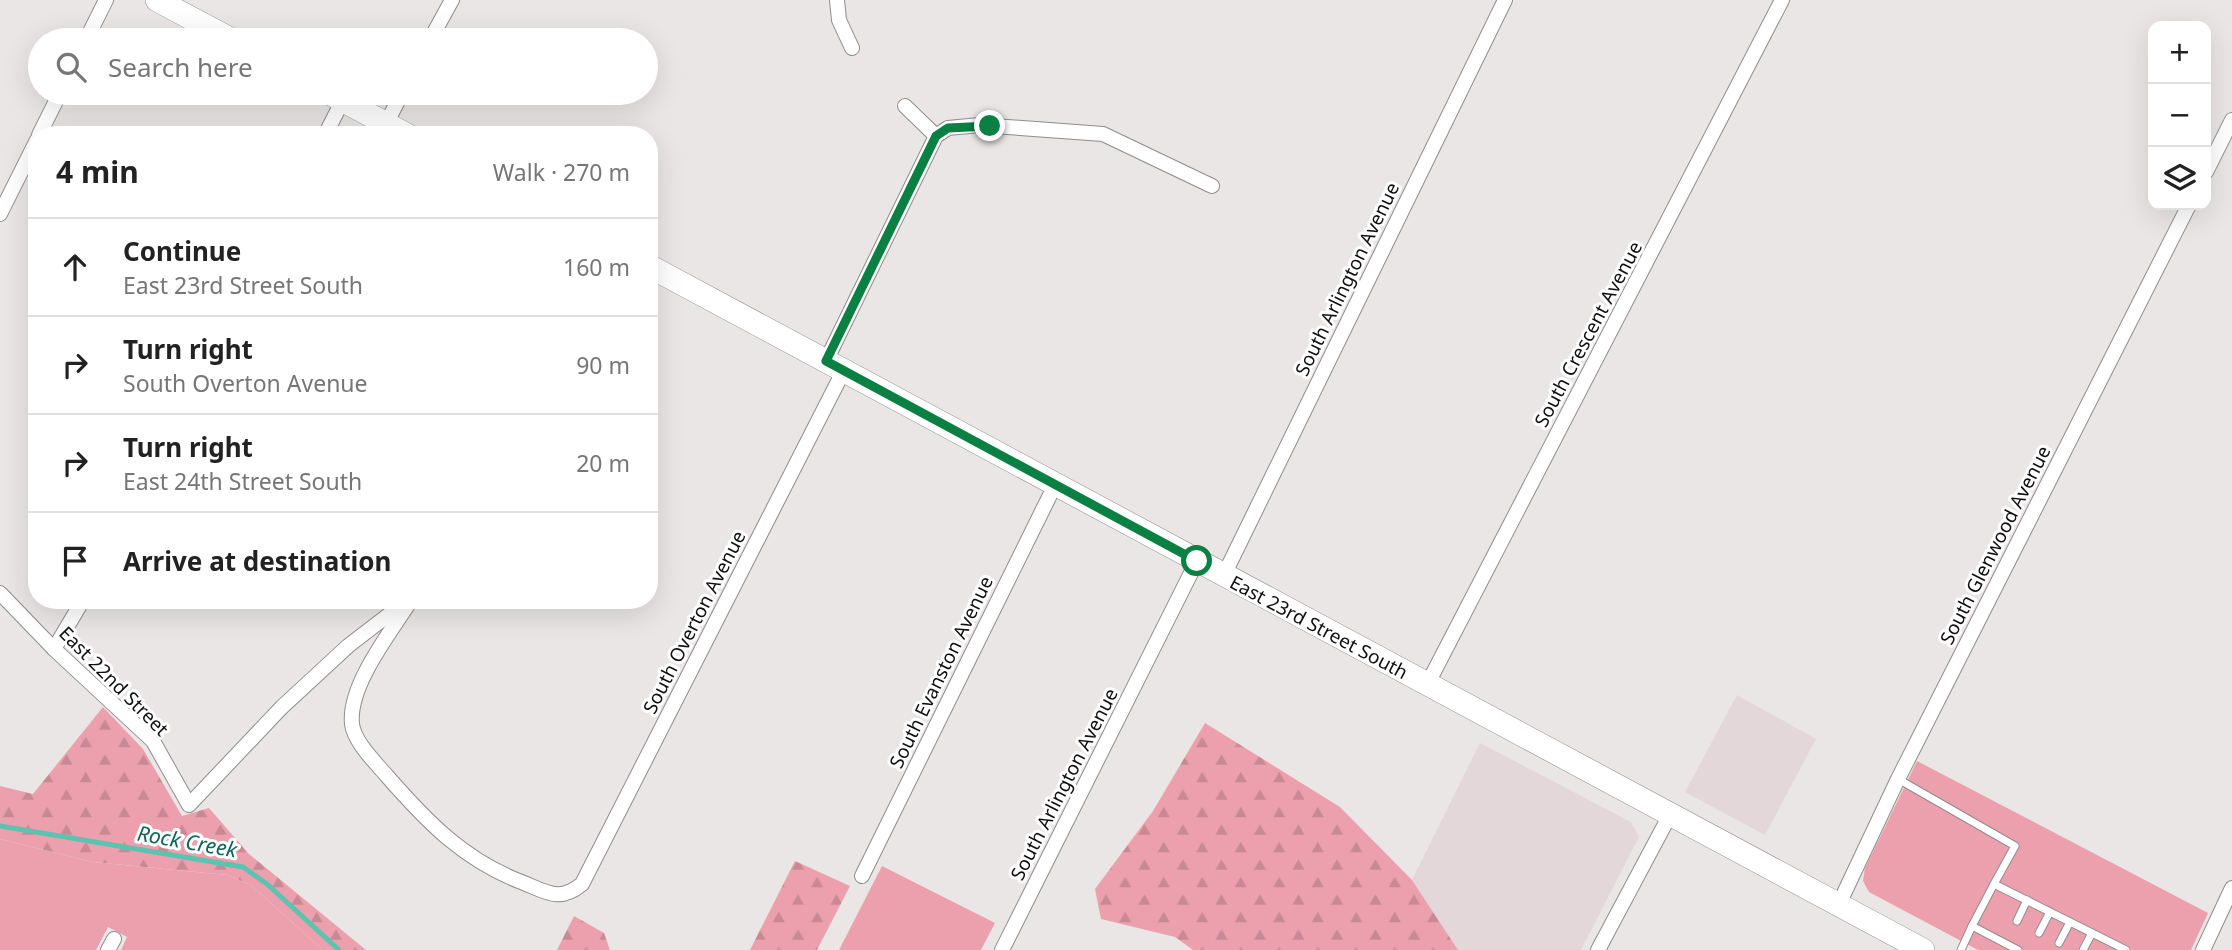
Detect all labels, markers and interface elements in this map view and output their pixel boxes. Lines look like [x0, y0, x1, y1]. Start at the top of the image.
map controls [2148, 21, 2211, 210]
button: + [2148, 21, 2211, 84]
search box [28, 28, 658, 105]
icon: search [52, 48, 90, 86]
text: Search here [108, 49, 253, 85]
button: − [2148, 84, 2211, 147]
route end [974, 110, 1005, 141]
button: layers [2148, 147, 2211, 210]
text: 4 min [56, 151, 139, 192]
text: Walk · 270 m [493, 156, 630, 188]
street label: South Arlington Avenue [1289, 178, 1405, 380]
text: Continue [123, 233, 241, 269]
street label: South Crescent Avenue [1528, 237, 1648, 431]
icon: ahead [56, 248, 94, 286]
text: 160 m [563, 251, 630, 283]
text: East 23rd Street South [123, 269, 363, 301]
text: Turn right [123, 331, 253, 367]
icon: right [56, 346, 94, 384]
text: 90 m [576, 349, 630, 381]
text: South Overton Avenue [123, 367, 368, 399]
text: Turn right [123, 429, 253, 465]
street label: South Glenwood Avenue [1934, 441, 2056, 649]
icon: right [56, 444, 94, 482]
text: 20 m [576, 447, 630, 479]
text: East 24th Street South [123, 465, 362, 497]
street label: South Overton Avenue [637, 526, 751, 718]
icon: arrive [56, 542, 94, 580]
text: Arrive at destination [123, 543, 392, 579]
route start [1181, 545, 1212, 576]
street label: East 23rd Street South [1225, 569, 1413, 685]
street label: South Evanston Avenue [883, 572, 999, 772]
street label: East 22nd Street [53, 620, 175, 742]
street label: South Arlington Avenue [1004, 684, 1124, 884]
water label: Rock Creek [135, 818, 241, 864]

